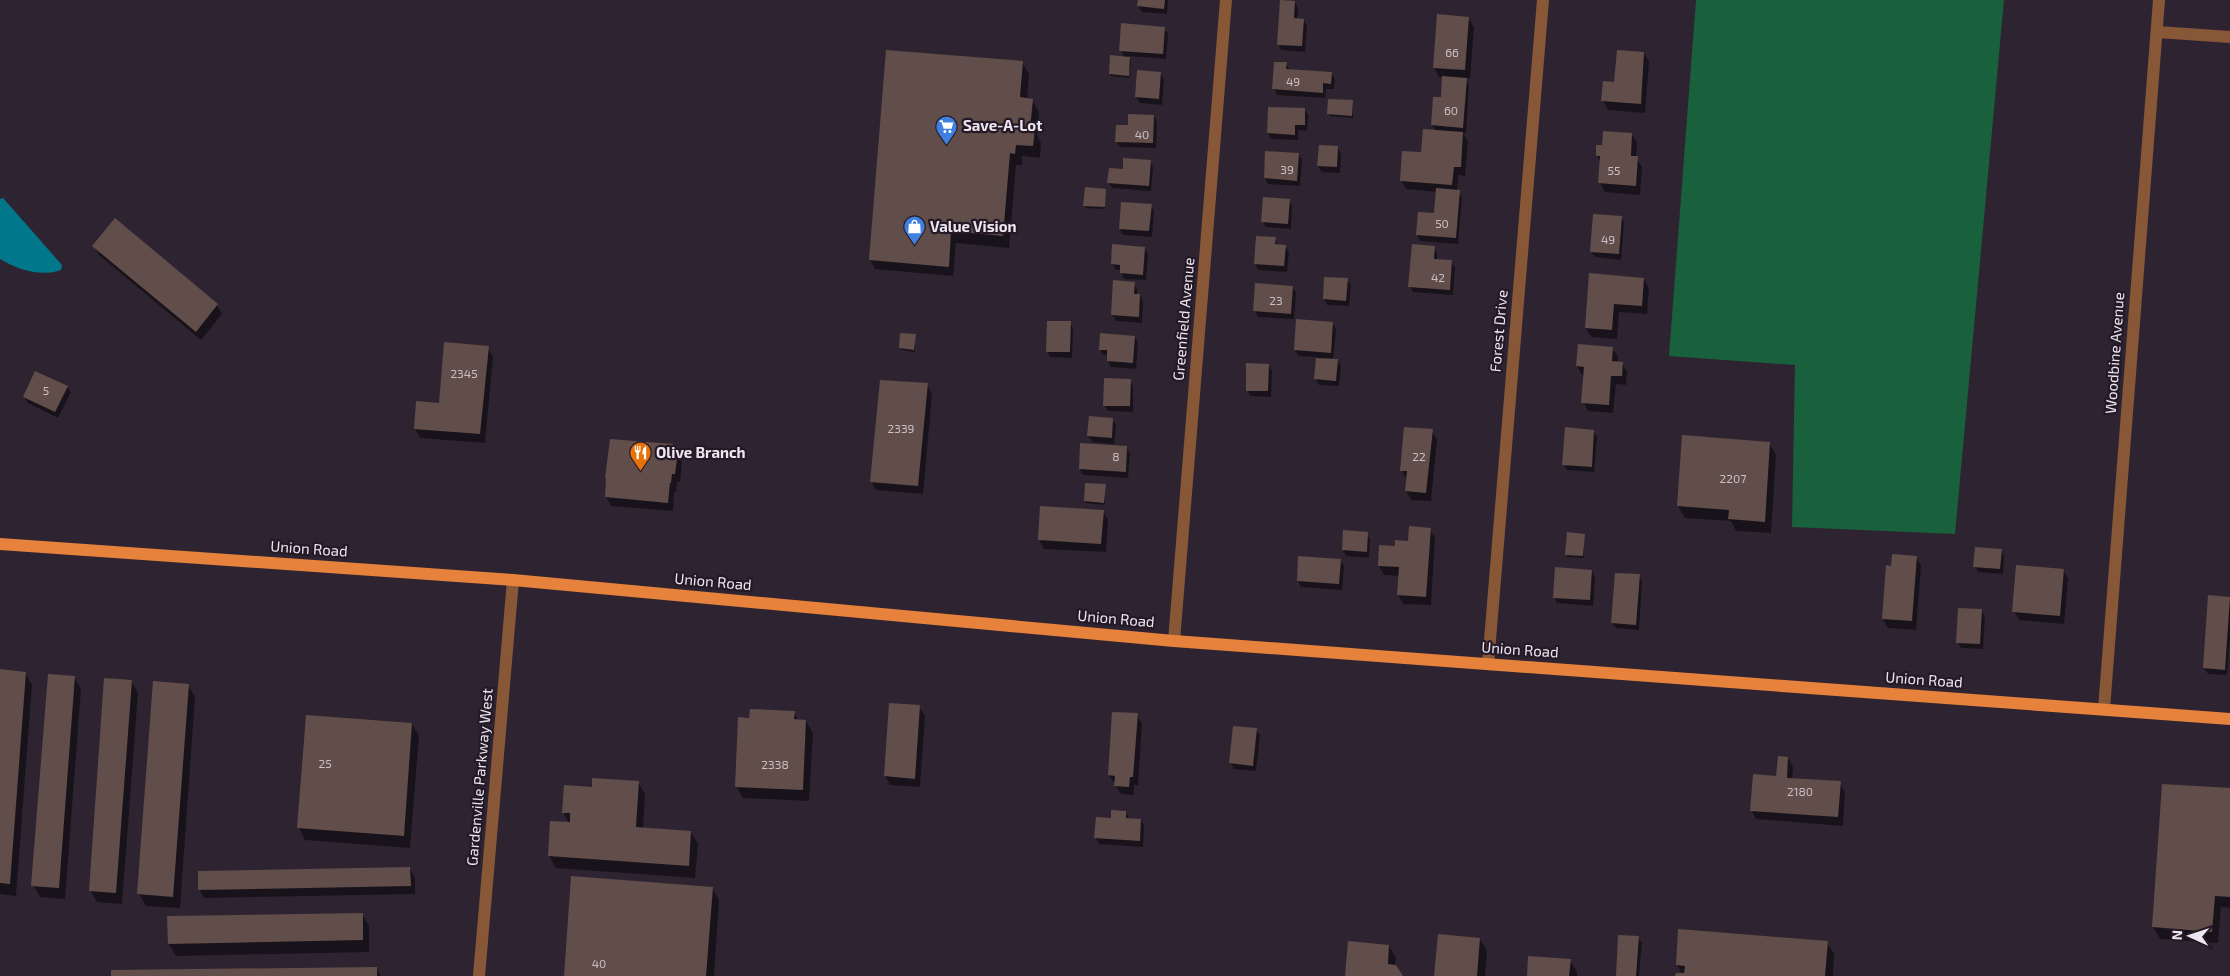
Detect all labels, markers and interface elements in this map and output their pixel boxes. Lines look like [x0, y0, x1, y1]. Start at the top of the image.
house number: 66 [1445, 45, 1459, 59]
house number: 49 [1286, 74, 1300, 88]
house number: 60 [1444, 103, 1458, 117]
supermarket icon: Save-A-Lot [935, 114, 959, 145]
place label: Save-A-Lot [963, 116, 1042, 134]
house number: 40 [1135, 127, 1149, 141]
house number: 39 [1280, 162, 1294, 176]
house number: 55 [1608, 163, 1620, 177]
shop icon: Value Vision [902, 215, 926, 246]
house number: 50 [1435, 216, 1449, 230]
place label: Value Vision [930, 217, 1017, 235]
house number: 49 [1601, 232, 1615, 246]
street label: Greenfield Avenue [1169, 257, 1197, 381]
house number: 42 [1431, 270, 1445, 284]
street label: Forest Drive [1485, 289, 1511, 373]
street label: Woodbine Avenue [2101, 292, 2127, 414]
house number: 23 [1269, 293, 1283, 307]
house number: 2345 [450, 366, 478, 380]
house number: 5 [43, 383, 49, 397]
house number: 2339 [888, 421, 915, 435]
restaurant icon: Olive Branch [628, 441, 652, 472]
place label: Olive Branch [656, 443, 746, 461]
house number: 8 [1112, 449, 1120, 463]
house number: 22 [1412, 449, 1426, 463]
house number: 2207 [1720, 471, 1746, 485]
street label: Union Road [270, 536, 348, 560]
street label: Union Road [674, 569, 753, 593]
street label: Union Road [1077, 606, 1156, 630]
street label: Union Road [1481, 637, 1559, 661]
street label: Union Road [1885, 667, 1963, 691]
street label: Gardenville Parkway West [462, 687, 496, 866]
house number: 25 [318, 756, 332, 770]
house number: 2338 [761, 757, 789, 771]
house number: 2180 [1787, 784, 1813, 798]
north arrow [2165, 911, 2215, 961]
text: N [2168, 930, 2185, 941]
house number: 40 [592, 956, 606, 970]

